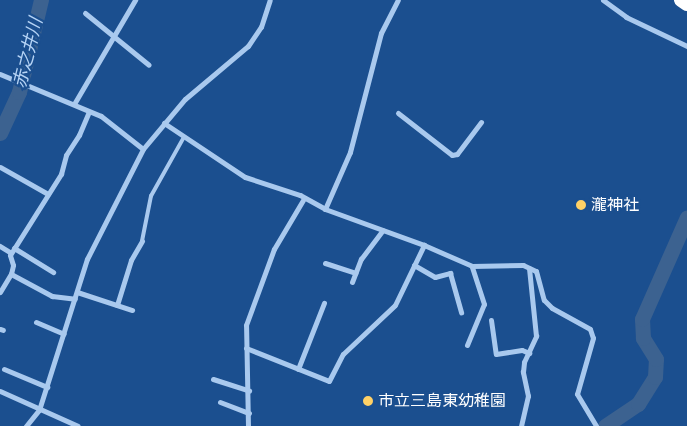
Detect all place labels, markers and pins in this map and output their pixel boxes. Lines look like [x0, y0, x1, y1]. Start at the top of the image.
place label: 瀧神社 [591, 195, 639, 215]
marker: 瀧神社 [575, 199, 587, 211]
place label: 市立三島東幼稚園 [378, 391, 506, 411]
marker: 市立三島東幼稚園 [362, 395, 374, 407]

